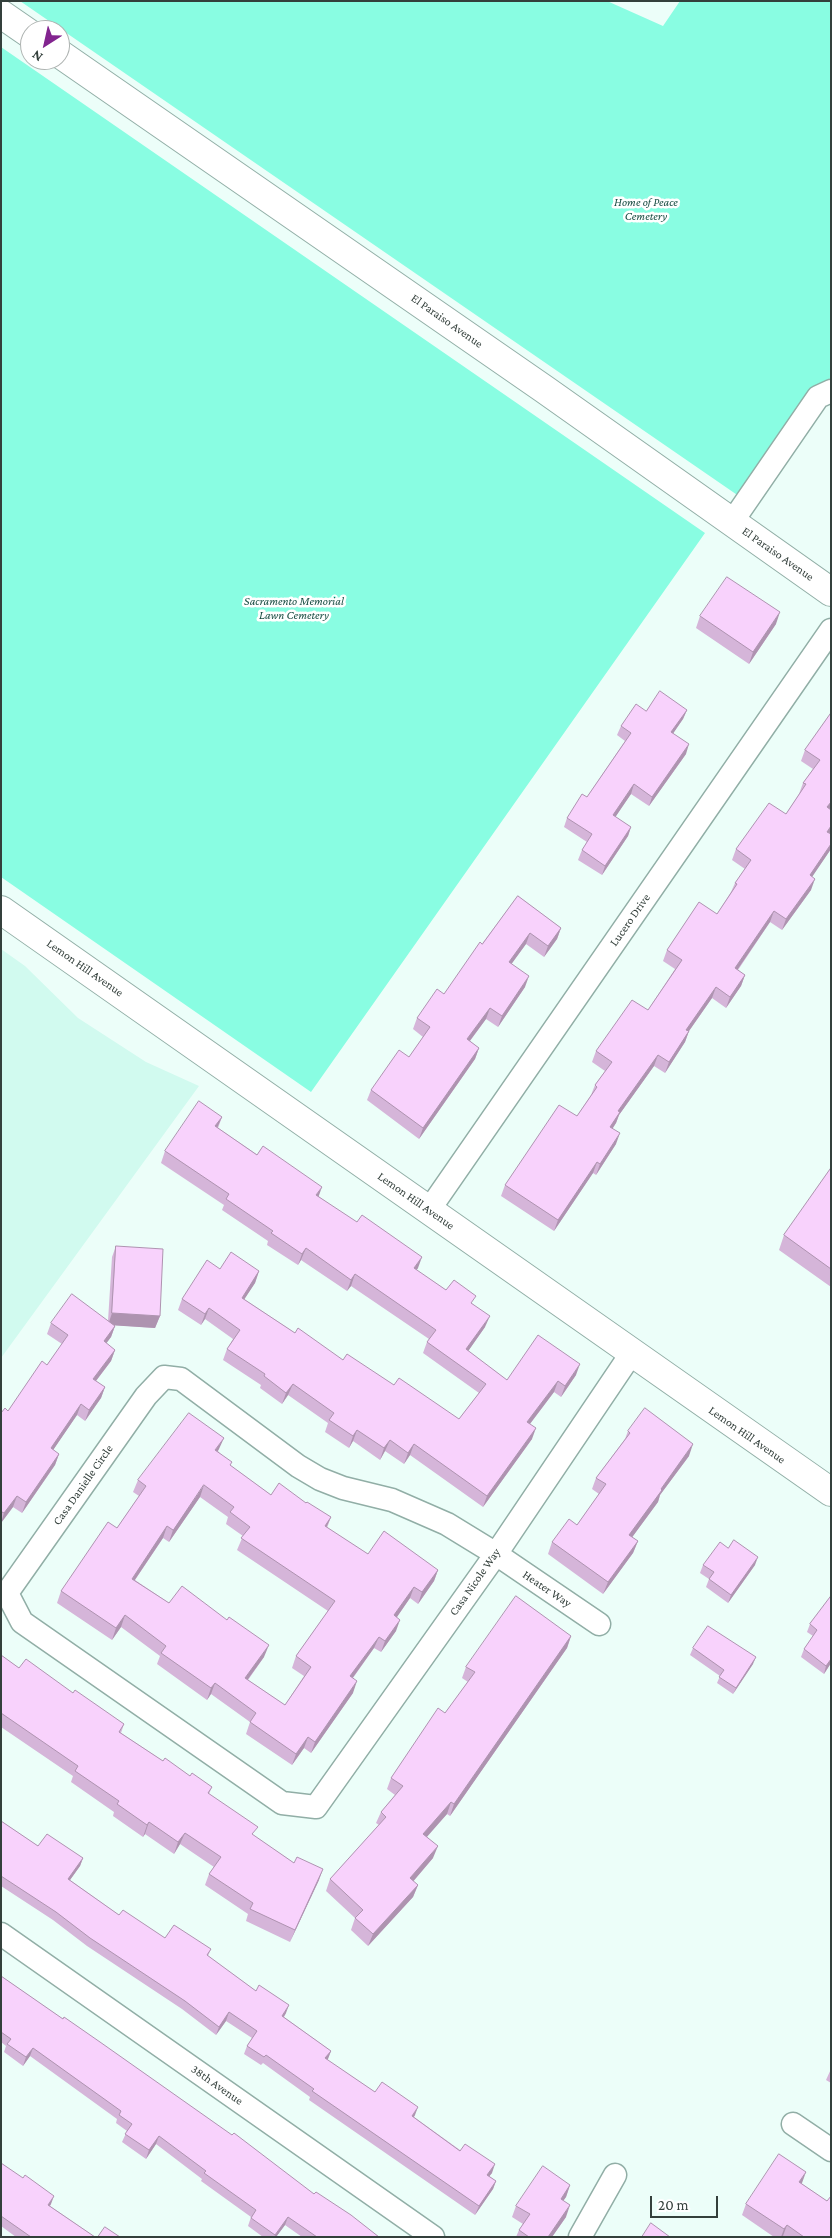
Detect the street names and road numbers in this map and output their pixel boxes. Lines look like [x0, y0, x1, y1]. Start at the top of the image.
street label: El Paraiso Avenue [408, 291, 486, 351]
street label: El Paraiso Avenue [739, 524, 817, 584]
street label: Lucero Drive [607, 891, 653, 949]
street label: Lemon Hill Avenue [44, 936, 126, 1000]
street label: Lemon Hill Avenue [375, 1169, 457, 1233]
street label: Lemon Hill Avenue [706, 1403, 788, 1467]
street label: Casa Danielle Circle [50, 1442, 116, 1528]
street label: Casa Nicole Way [446, 1545, 504, 1619]
street label: Heater Way [520, 1567, 574, 1611]
street label: 38th Avenue [188, 2062, 246, 2108]

